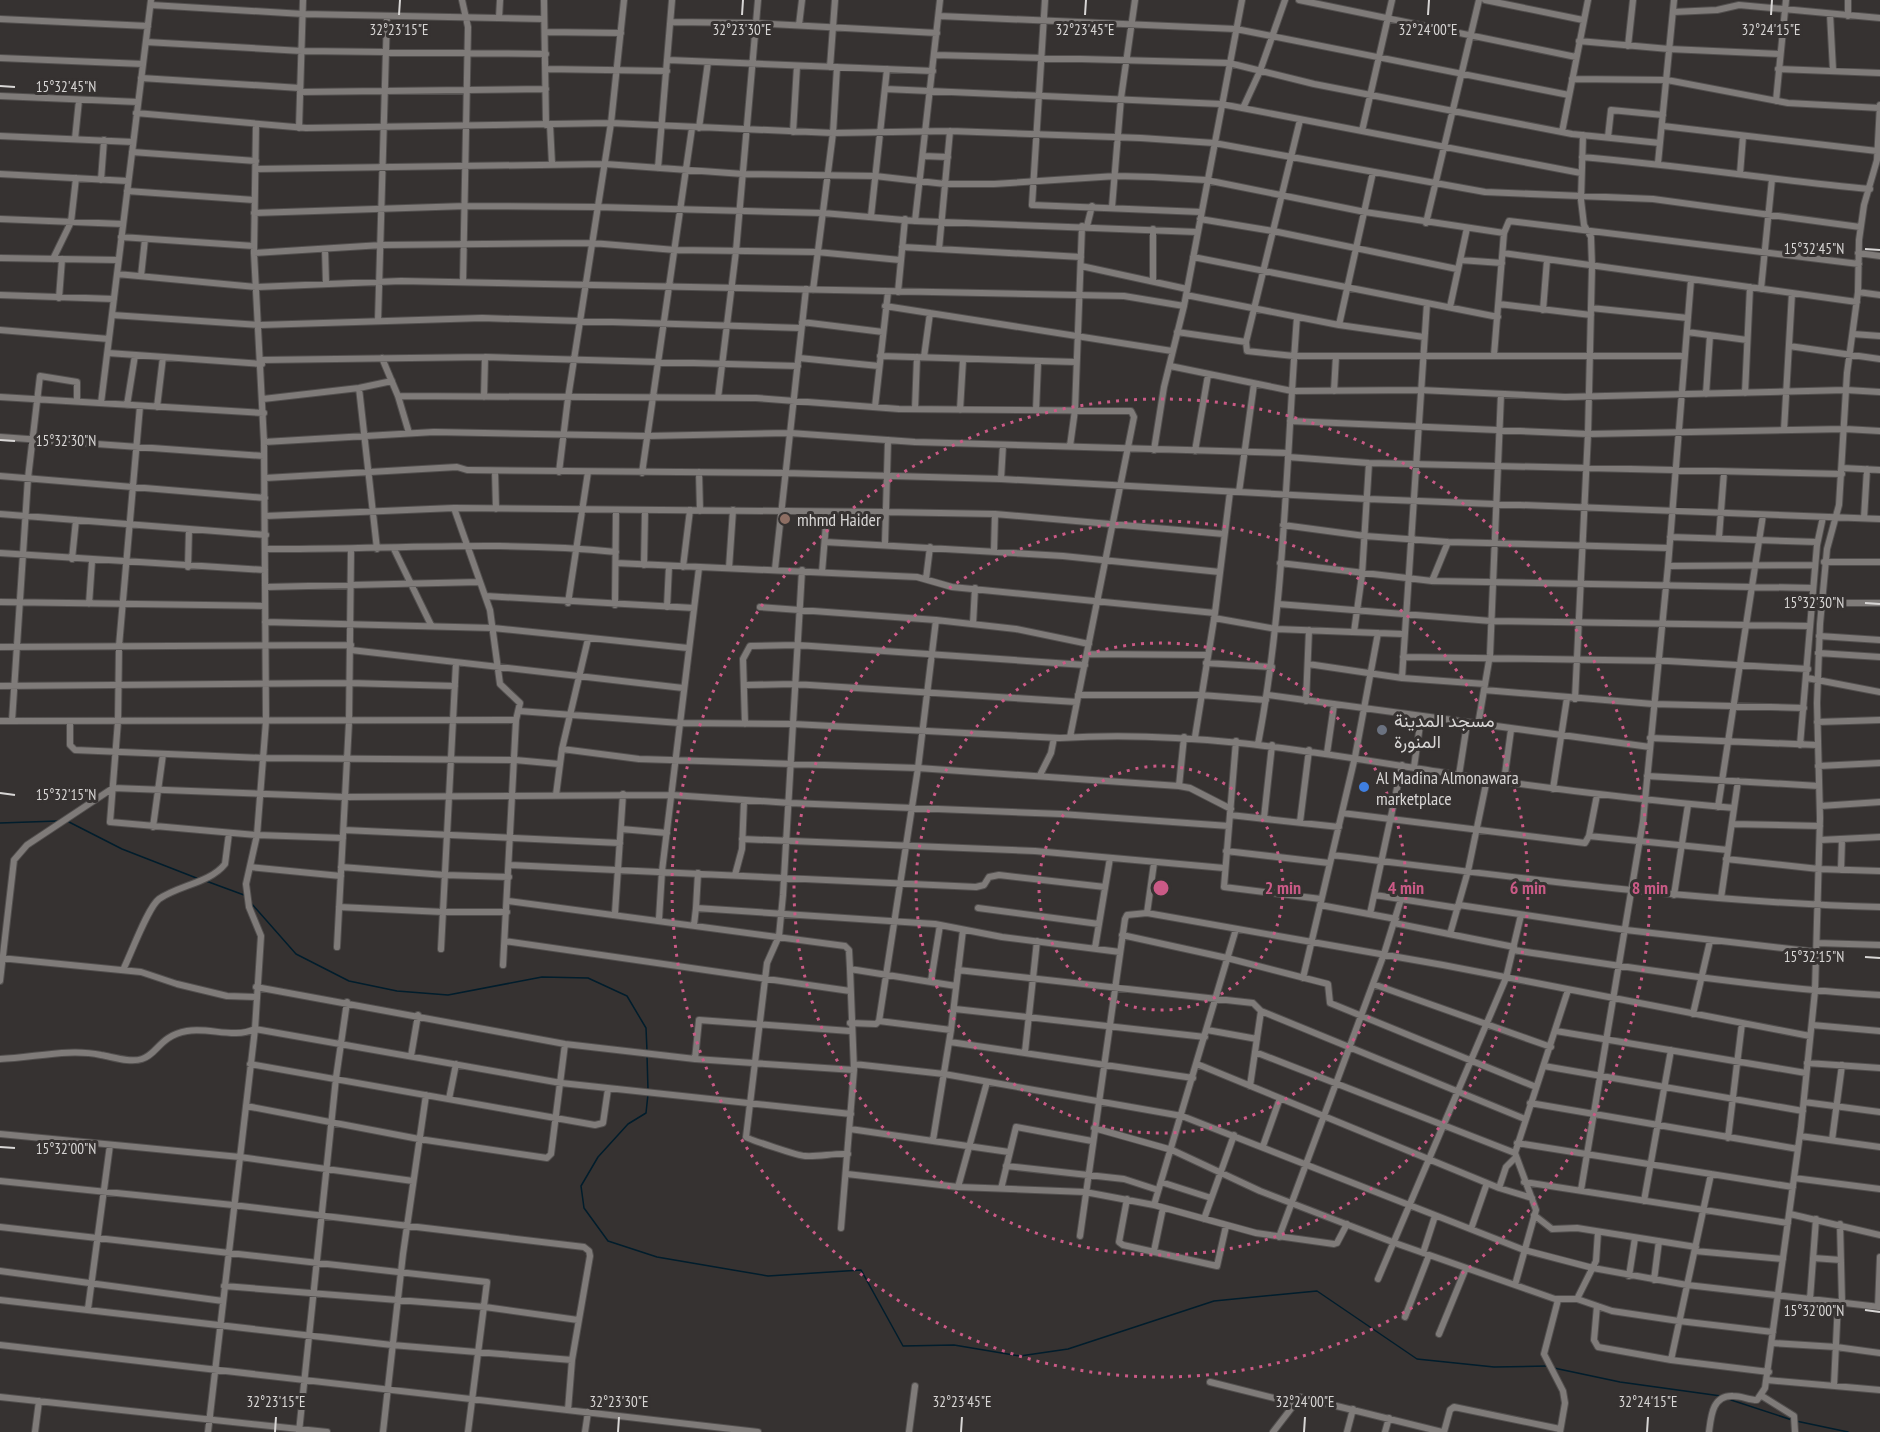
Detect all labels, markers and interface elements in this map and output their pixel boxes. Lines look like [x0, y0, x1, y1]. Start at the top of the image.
text: 32°23'15"E [369, 20, 429, 39]
text: 32°23'30"E [712, 20, 772, 39]
text: 32°23'45"E [1055, 20, 1115, 39]
text: 32°24'00"E [1398, 20, 1458, 39]
text: 32°24'15"E [1741, 20, 1801, 39]
text: 15°32'45"N [36, 77, 96, 96]
text: 15°32'45"N [1784, 239, 1844, 258]
text: 15°32'30"N [36, 431, 96, 450]
place label: mhmd Haider [797, 508, 881, 531]
marker: mhmd Haider [778, 512, 792, 526]
text: 15°32'30"N [1784, 593, 1844, 612]
place label: مسجد المدينة المنورة [1394, 709, 1495, 753]
marker: مسجد المدينة المنورة [1375, 723, 1389, 737]
place label: Al Madina Almonawara marketplace [1376, 766, 1519, 810]
marker: Al Madina Almonawara marketplace [1357, 780, 1371, 794]
text: 15°32'15"N [36, 785, 96, 804]
text: 2 min [1265, 876, 1301, 899]
text: 4 min [1388, 876, 1424, 899]
text: 6 min [1510, 876, 1546, 899]
text: 8 min [1632, 876, 1668, 899]
centre of rings [1151, 878, 1171, 898]
text: 15°32'15"N [1784, 947, 1844, 966]
text: 15°32'00"N [36, 1139, 96, 1158]
text: 15°32'00"N [1784, 1301, 1844, 1320]
text: 32°23'15"E [246, 1392, 306, 1411]
text: 32°23'30"E [589, 1392, 649, 1411]
text: 32°23'45"E [932, 1392, 992, 1411]
text: 32°24'00"E [1275, 1392, 1335, 1411]
text: 32°24'15"E [1618, 1392, 1678, 1411]

